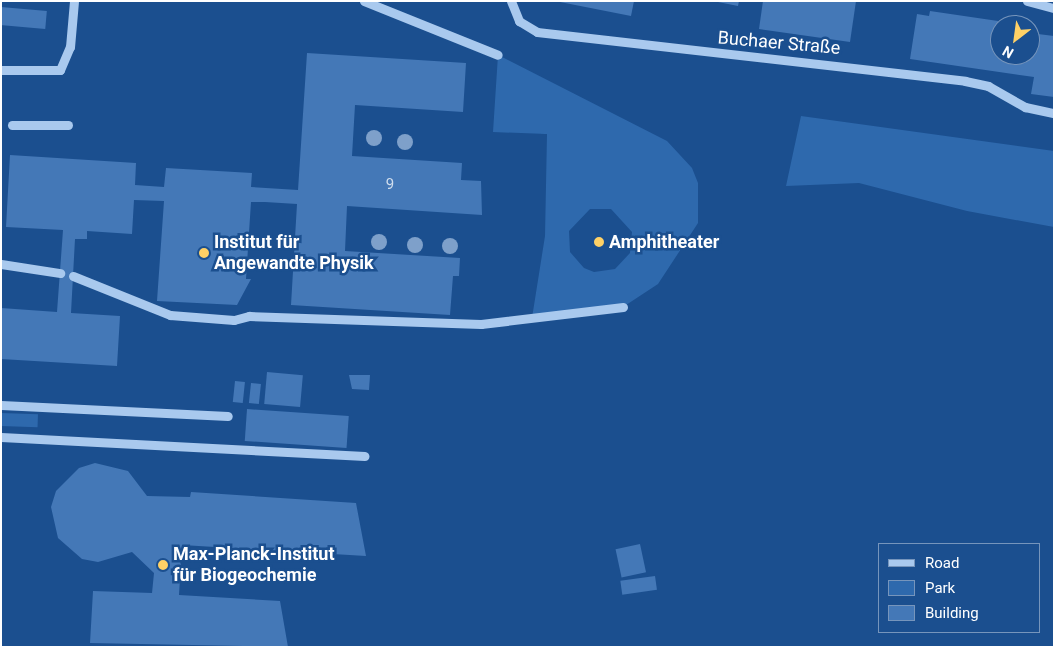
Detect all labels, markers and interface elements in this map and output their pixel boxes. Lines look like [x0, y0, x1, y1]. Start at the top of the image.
north arrow [990, 15, 1040, 65]
street label: Buchaer Straße [717, 27, 841, 59]
text: N [1000, 43, 1016, 62]
house number: 9 [386, 176, 394, 194]
place label: Amphitheater [609, 231, 719, 253]
place label: Institut für Angewandte Physik [214, 232, 374, 274]
marker: Amphitheater [593, 236, 605, 248]
marker: Institut für Angewandte Physik [198, 247, 210, 259]
legend [878, 543, 1040, 633]
place label: Max-Planck-Institut für Biogeochemie [173, 544, 335, 586]
text: Road [925, 554, 959, 572]
marker: Max-Planck-Institut für Biogeochemie [157, 559, 169, 571]
text: Park [925, 579, 955, 597]
text: Building [925, 604, 979, 622]

